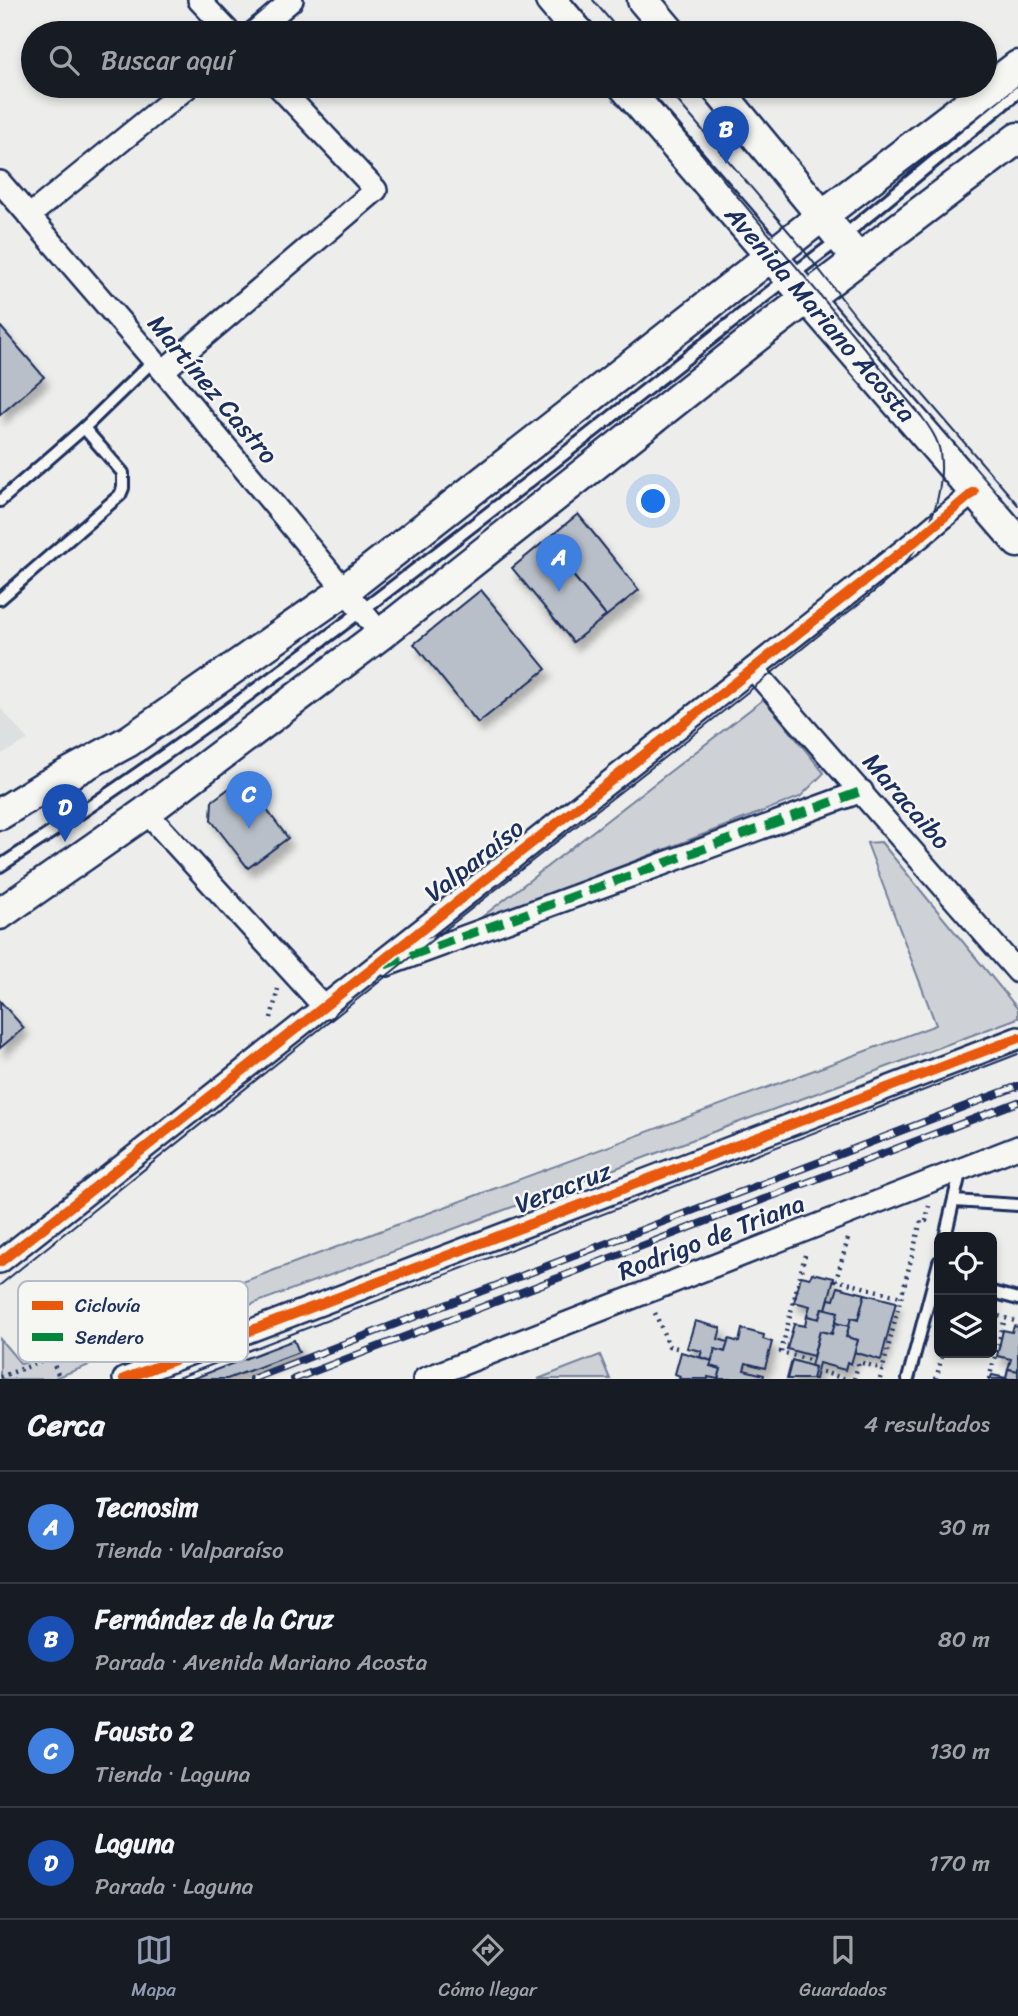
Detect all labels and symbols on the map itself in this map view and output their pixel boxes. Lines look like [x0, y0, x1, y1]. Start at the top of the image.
pin: B [703, 106, 749, 164]
street label: Avenida Mariano Acosta [712, 193, 928, 433]
street label: Martínez Castro [136, 303, 290, 475]
your location [636, 484, 670, 518]
pin: A [536, 534, 582, 592]
street label: Maracaibo [851, 741, 963, 861]
pin: C [226, 771, 272, 829]
pin: D [42, 784, 88, 842]
street label: Valparaíso [414, 806, 534, 914]
street label: Veracruz [508, 1147, 619, 1226]
street label: Rodrigo de Triana [611, 1180, 811, 1294]
legend [18, 1281, 248, 1362]
text: Ciclovía [75, 1289, 141, 1322]
text: Sendero [75, 1321, 144, 1354]

